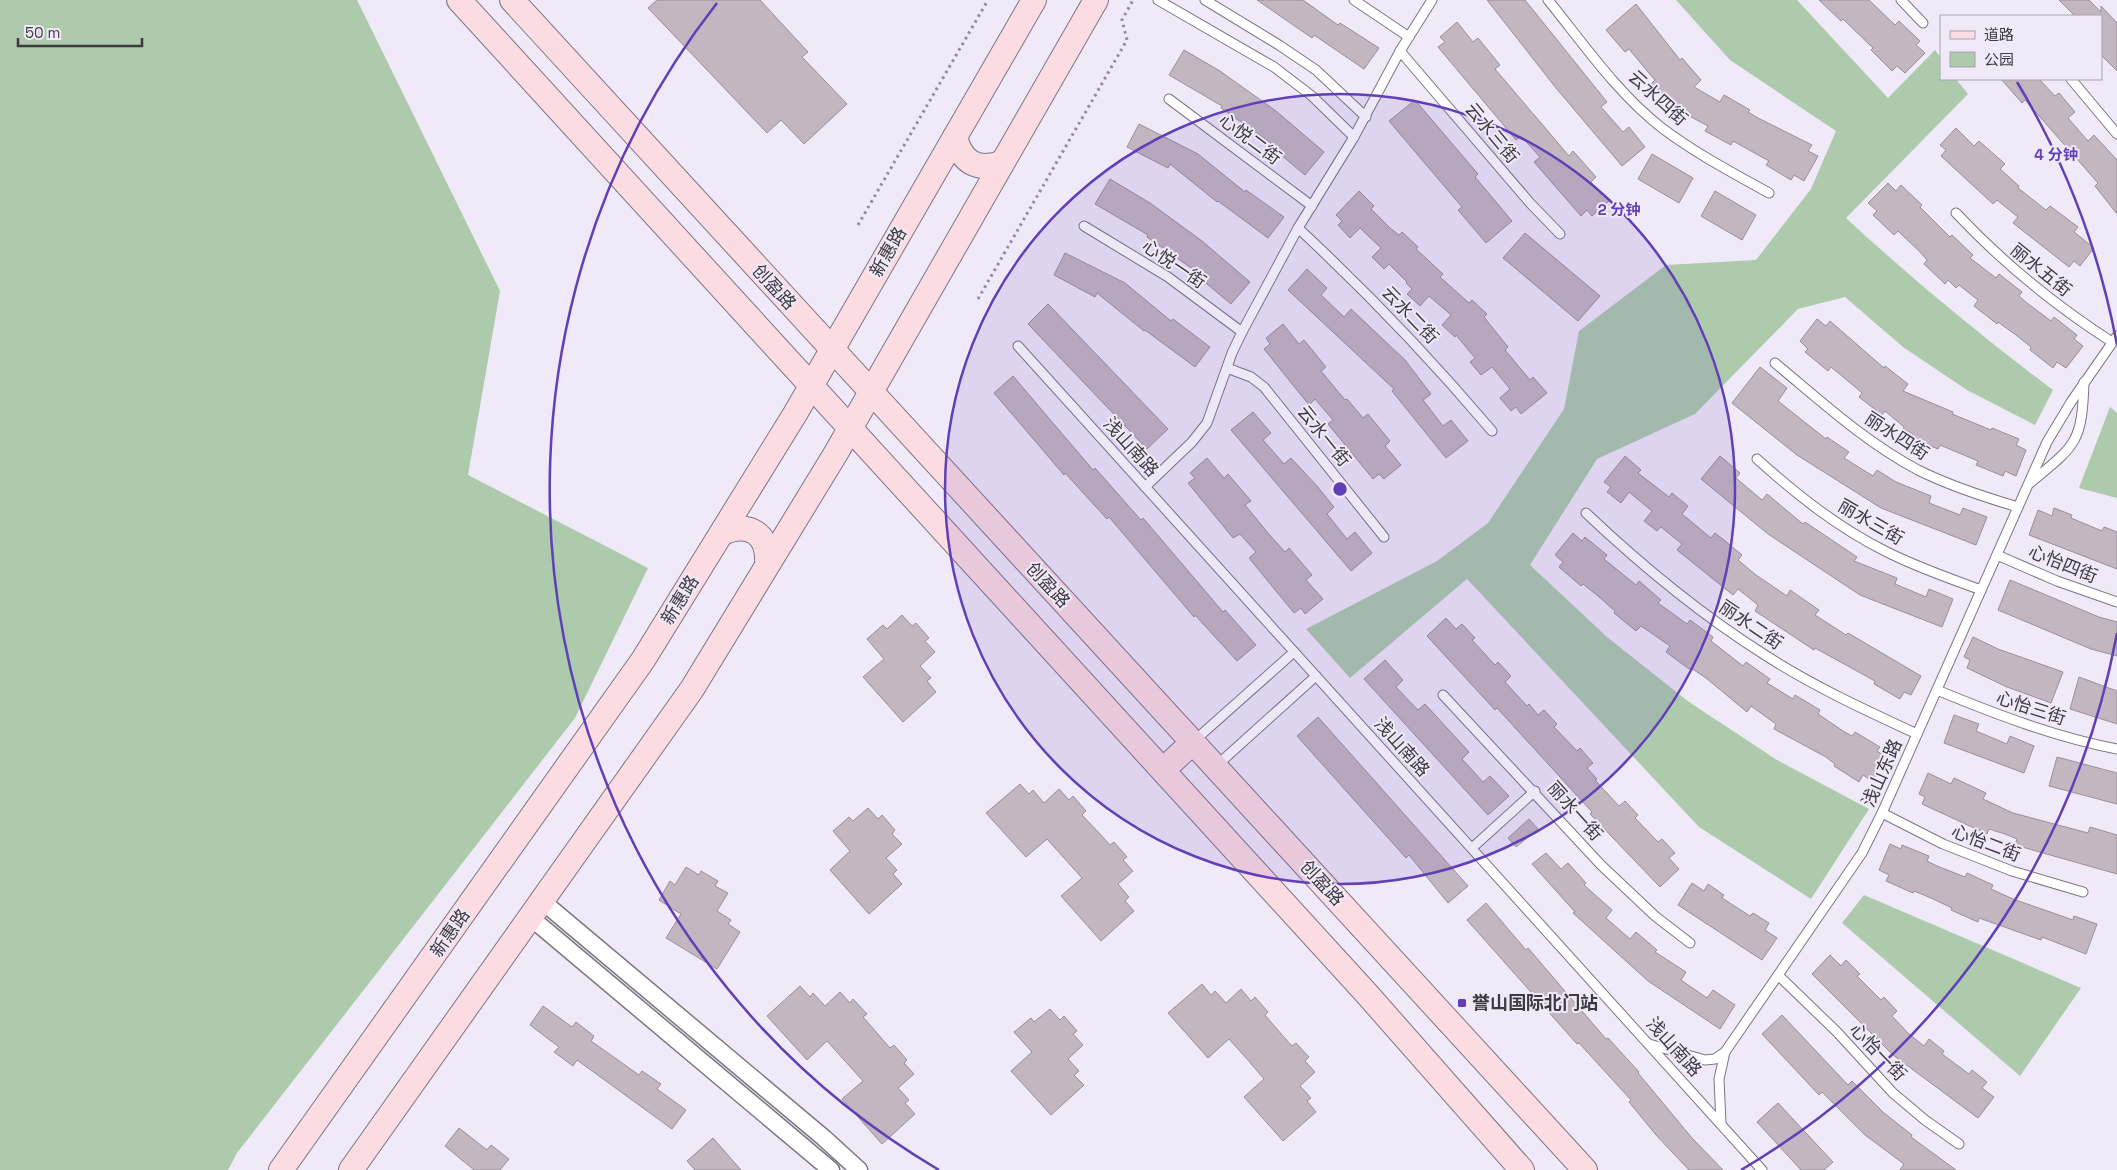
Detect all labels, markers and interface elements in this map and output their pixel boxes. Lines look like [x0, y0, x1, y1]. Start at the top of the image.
scale bar [18, 15, 141, 47]
legend [1940, 15, 2102, 80]
text: 50 m [25, 23, 60, 42]
text: 道路 [1984, 25, 2014, 44]
text: 公园 [1984, 50, 2014, 69]
street label: 云水四街 [1624, 65, 1693, 130]
street label: 云水三街 [1460, 98, 1524, 168]
street label: 心悦二街 [1215, 108, 1286, 169]
text: 4 分钟 [2034, 145, 2078, 164]
text: 2 分钟 [1598, 200, 1640, 219]
street label: 新惠路 [864, 223, 911, 281]
street label: 心悦一街 [1138, 234, 1211, 293]
street label: 丽水五街 [2006, 238, 2077, 301]
street label: 创盈路 [748, 259, 801, 314]
street label: 云水二街 [1377, 281, 1444, 349]
street label: 云水一街 [1293, 400, 1356, 471]
street label: 丽水四街 [1861, 406, 1934, 465]
street label: 浅山南路 [1099, 412, 1164, 481]
centre of rings [1331, 480, 1349, 498]
street label: 丽水三街 [1834, 494, 1908, 550]
street label: 心怡四街 [2026, 539, 2101, 588]
street label: 创盈路 [1022, 557, 1075, 612]
street label: 新惠路 [656, 571, 704, 629]
street label: 丽水二街 [1715, 595, 1788, 654]
street label: 心怡三街 [1993, 685, 2069, 730]
street label: 浅山南路 [1370, 712, 1435, 781]
street label: 浅山东路 [1856, 735, 1907, 810]
street label: 丽水一街 [1543, 776, 1608, 845]
street label: 心怡二街 [1948, 819, 2024, 866]
street label: 创盈路 [1296, 855, 1349, 910]
street label: 新惠路 [425, 904, 474, 961]
place label: 誉山国际北门站 [1472, 991, 1598, 1014]
marker: 誉山国际北门站 [1456, 997, 1468, 1009]
street label: 浅山南路 [1642, 1012, 1707, 1081]
street label: 心怡一街 [1845, 1018, 1912, 1086]

